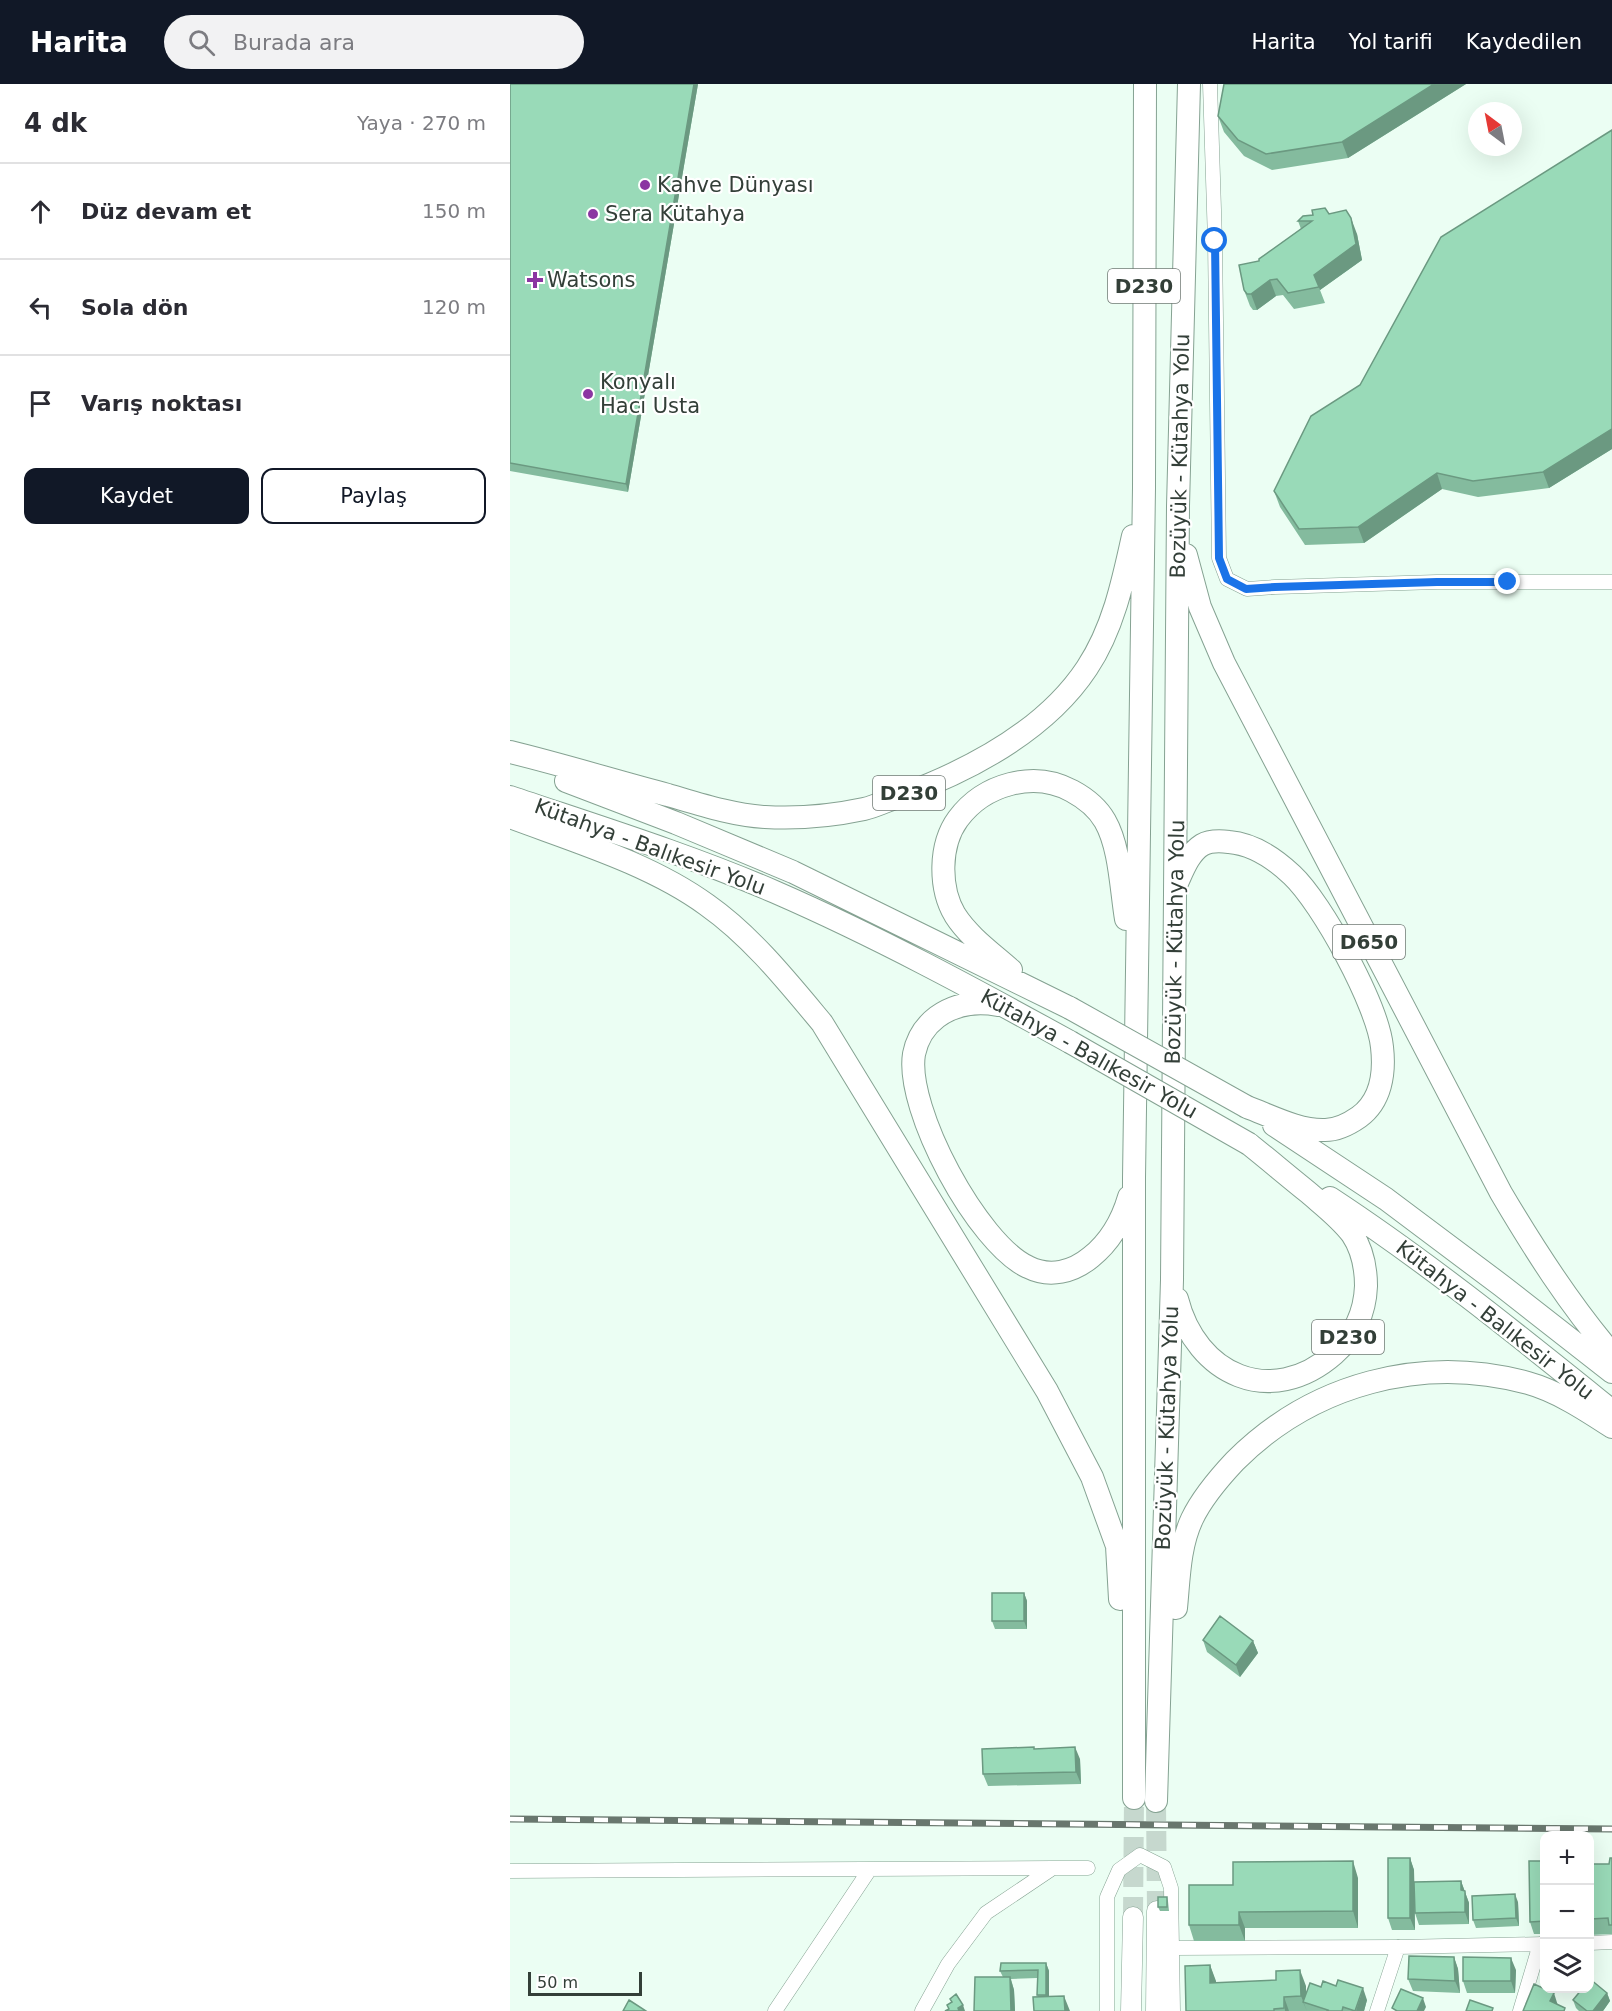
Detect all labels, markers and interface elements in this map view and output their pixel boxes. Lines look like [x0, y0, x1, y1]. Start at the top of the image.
search box [164, 15, 584, 69]
text: Harita [30, 26, 128, 59]
icon: search [185, 26, 218, 59]
text: Burada ara [233, 30, 355, 55]
text: Harita [1251, 30, 1316, 54]
text: Yol tarifi [1349, 30, 1433, 54]
text: Kaydedilen [1466, 30, 1582, 54]
north arrow [1468, 102, 1522, 156]
text: 4 dk [24, 108, 87, 138]
text: Yaya · 270 m [357, 111, 486, 135]
place label: Kahve Dünyası [657, 173, 813, 197]
marker: Kahve Dünyası [638, 178, 652, 192]
icon: ahead [24, 195, 57, 228]
text: Düz devam et [81, 199, 251, 224]
text: 150 m [422, 199, 486, 223]
place label: Sera Kütahya [605, 202, 745, 226]
marker: Sera Kütahya [586, 207, 600, 221]
route start [1201, 227, 1227, 253]
place label: Watsons [547, 268, 636, 292]
road number: D230 [1108, 269, 1180, 303]
marker: Watsons [528, 273, 542, 287]
icon: left [24, 291, 57, 324]
text: Sola dön [81, 295, 189, 320]
text: 120 m [422, 295, 486, 319]
street label: Bozüyük - Kütahya Yolu [1166, 333, 1194, 579]
place label: Konyalı Hacı Usta [600, 370, 700, 418]
icon: arrive [24, 387, 57, 420]
marker: Konyalı Hacı Usta [581, 387, 595, 401]
text: Varış noktası [81, 391, 242, 416]
button: Kaydet [24, 468, 249, 524]
button: Paylaş [261, 468, 486, 524]
route end [1494, 568, 1520, 594]
road number: D230 [873, 776, 945, 810]
street label: Kütahya - Balıkesir Yolu [531, 794, 769, 900]
street label: Bozüyük - Kütahya Yolu [1161, 819, 1189, 1065]
road number: D650 [1333, 925, 1405, 959]
street label: Kütahya - Balıkesir Yolu [976, 984, 1202, 1124]
street label: Kütahya - Balıkesir Yolu [1391, 1235, 1599, 1405]
street label: Bozüyük - Kütahya Yolu [1151, 1305, 1183, 1551]
road number: D230 [1312, 1320, 1384, 1354]
map controls [1540, 1831, 1594, 1993]
button: + [1540, 1831, 1594, 1885]
button: − [1540, 1885, 1594, 1939]
button: layers [1540, 1939, 1594, 1993]
scale bar [528, 1969, 642, 1996]
text: 50 m [537, 1973, 578, 1992]

